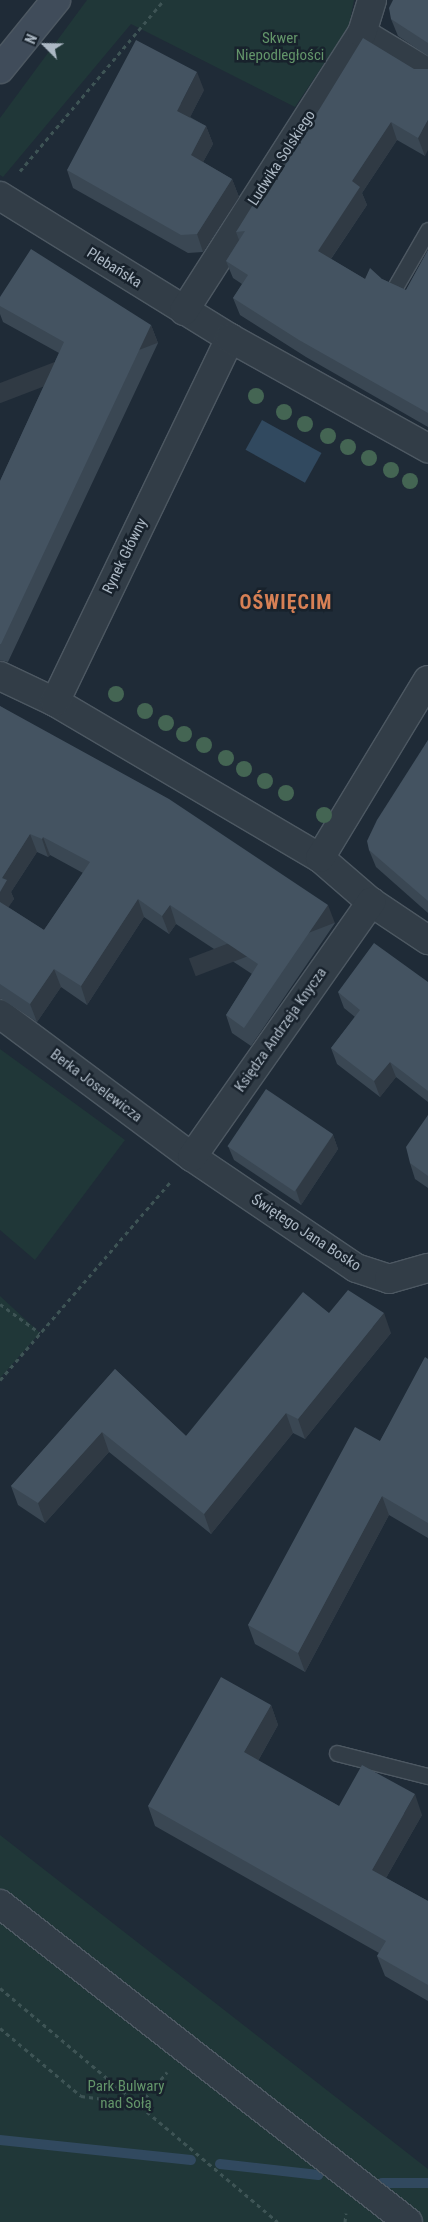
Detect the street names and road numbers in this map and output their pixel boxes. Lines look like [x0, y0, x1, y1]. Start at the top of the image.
street label: Ludwika Solskiego [245, 107, 319, 209]
street label: Plebańska [83, 244, 145, 292]
street label: Rynek Główny [99, 515, 151, 597]
street label: Księdza Andrzeja Knycza [231, 964, 331, 1096]
street label: Berka Joselewicza [47, 1046, 145, 1126]
street label: Świętego Jana Bosko [248, 1191, 364, 1275]

